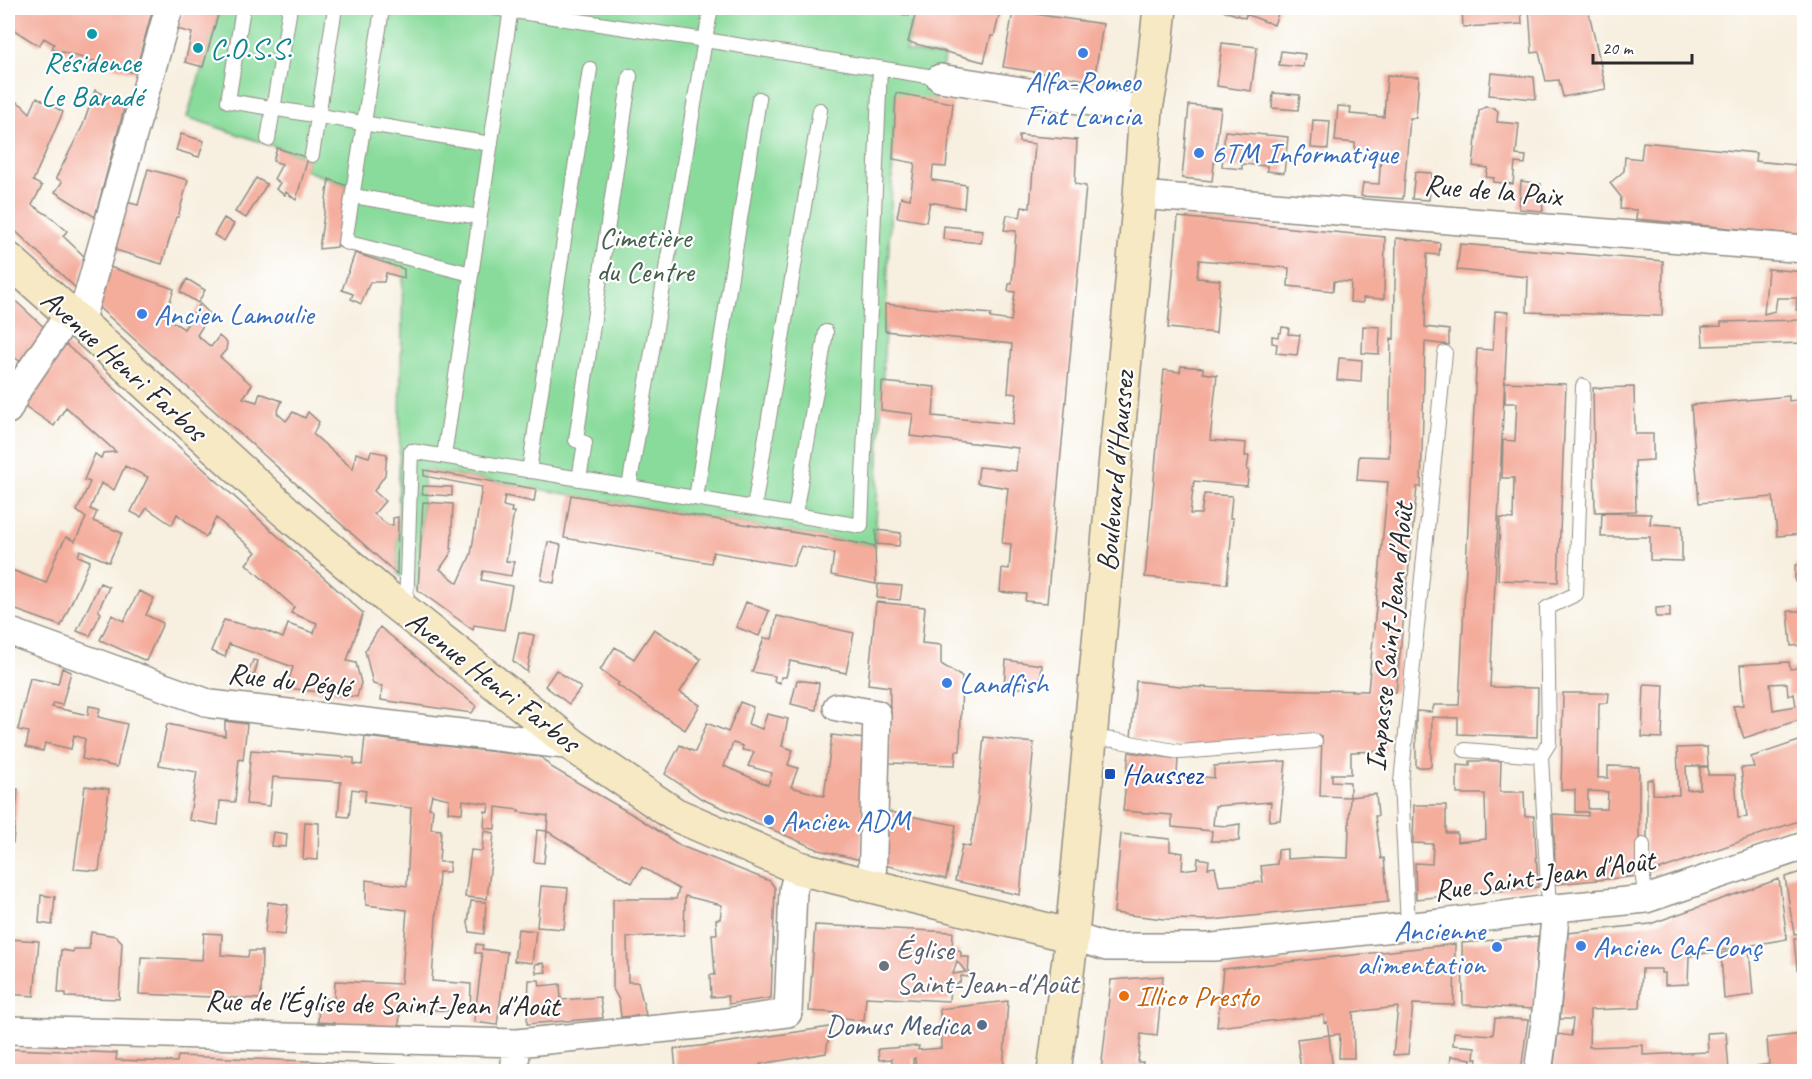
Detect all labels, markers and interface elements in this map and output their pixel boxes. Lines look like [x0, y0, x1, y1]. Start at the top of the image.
marker: Résidence Le Baradé [85, 27, 99, 41]
scale bar [1593, 27, 1692, 65]
place label: C.O.S.S. [210, 29, 292, 67]
text: 20 m [1602, 37, 1635, 59]
marker: C.O.S.S. [191, 41, 205, 55]
place label: Résidence Le Baradé [41, 43, 147, 115]
marker: Alfa-Romeo Fiat Lancia [1076, 46, 1090, 60]
place label: Alfa-Romeo Fiat Lancia [1025, 62, 1143, 134]
place label: 6TM Informatique [1211, 134, 1400, 172]
marker: 6TM Informatique [1192, 146, 1206, 160]
street label: Rue de la Paix [1423, 165, 1566, 215]
park label: Cimetière du Centre [596, 218, 696, 290]
street label: Avenue Henri Farbos [33, 281, 217, 451]
place label: Ancien Lamoulie [154, 295, 316, 333]
marker: Ancien Lamoulie [135, 307, 149, 321]
street label: Boulevard d'Haussez [1087, 368, 1143, 573]
street label: Impasse Saint-Jean d'Août [1356, 498, 1422, 773]
street label: Avenue Henri Farbos [399, 601, 590, 762]
street label: Rue du Péglé [226, 654, 356, 707]
place label: Landfish [959, 664, 1050, 702]
marker: Landfish [940, 676, 954, 690]
place label: Haussez [1122, 755, 1204, 793]
marker: Haussez [1103, 767, 1117, 781]
place label: Ancien ADM [781, 801, 912, 839]
marker: Ancien ADM [762, 813, 776, 827]
street label: Rue Saint-Jean d'Août [1431, 840, 1660, 909]
place label: Ancienne alimentation [1357, 911, 1487, 983]
place label: Ancien Caf-Conç [1593, 927, 1763, 965]
place label: Église Saint-Jean-d'Août [896, 930, 1081, 1002]
marker: Ancien Caf-Conç [1574, 939, 1588, 953]
marker: Ancienne alimentation [1490, 940, 1504, 954]
marker: Église Saint-Jean-d'Août [877, 959, 891, 973]
place label: Illico Presto [1136, 977, 1260, 1015]
street label: Rue de l'Église de Saint-Jean d'Août [205, 981, 562, 1025]
marker: Illico Presto [1117, 989, 1131, 1003]
place label: Domus Medica [825, 1006, 972, 1044]
marker: Domus Medica [975, 1018, 989, 1032]

